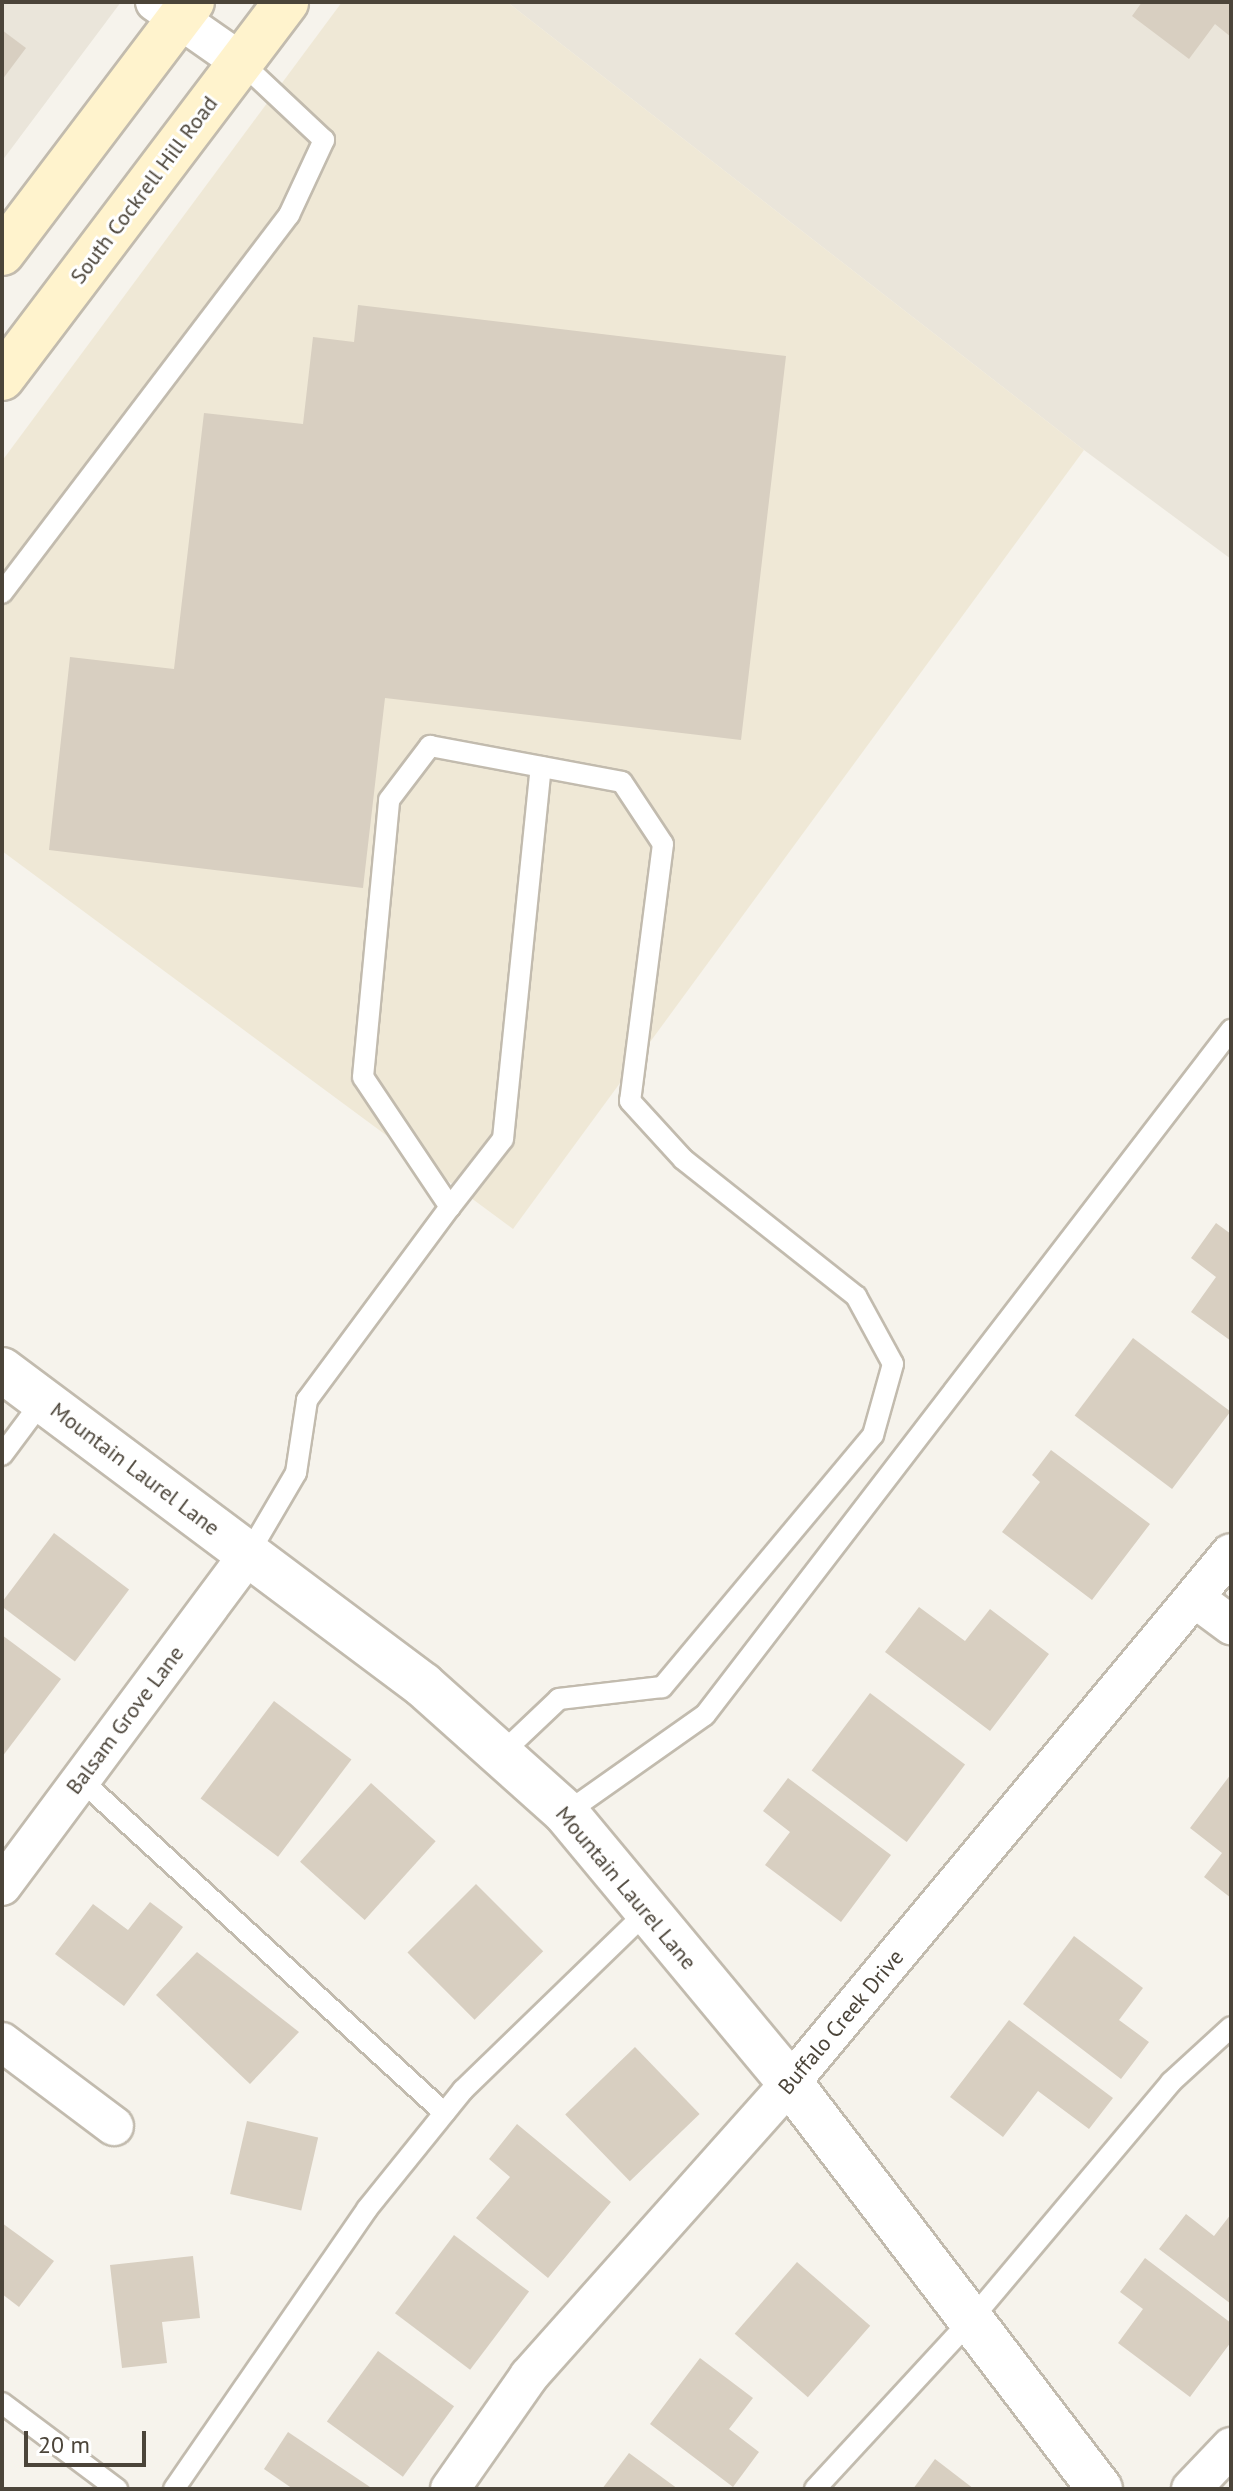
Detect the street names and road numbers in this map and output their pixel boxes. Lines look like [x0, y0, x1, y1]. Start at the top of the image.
street label: South Cockrell Hill Road [65, 91, 223, 289]
street label: Mountain Laurel Lane [45, 1397, 225, 1541]
street label: Balsam Grove Lane [61, 1641, 189, 1799]
street label: Mountain Laurel Lane [550, 1801, 702, 1975]
street label: Buffalo Creek Drive [773, 1944, 909, 2100]

